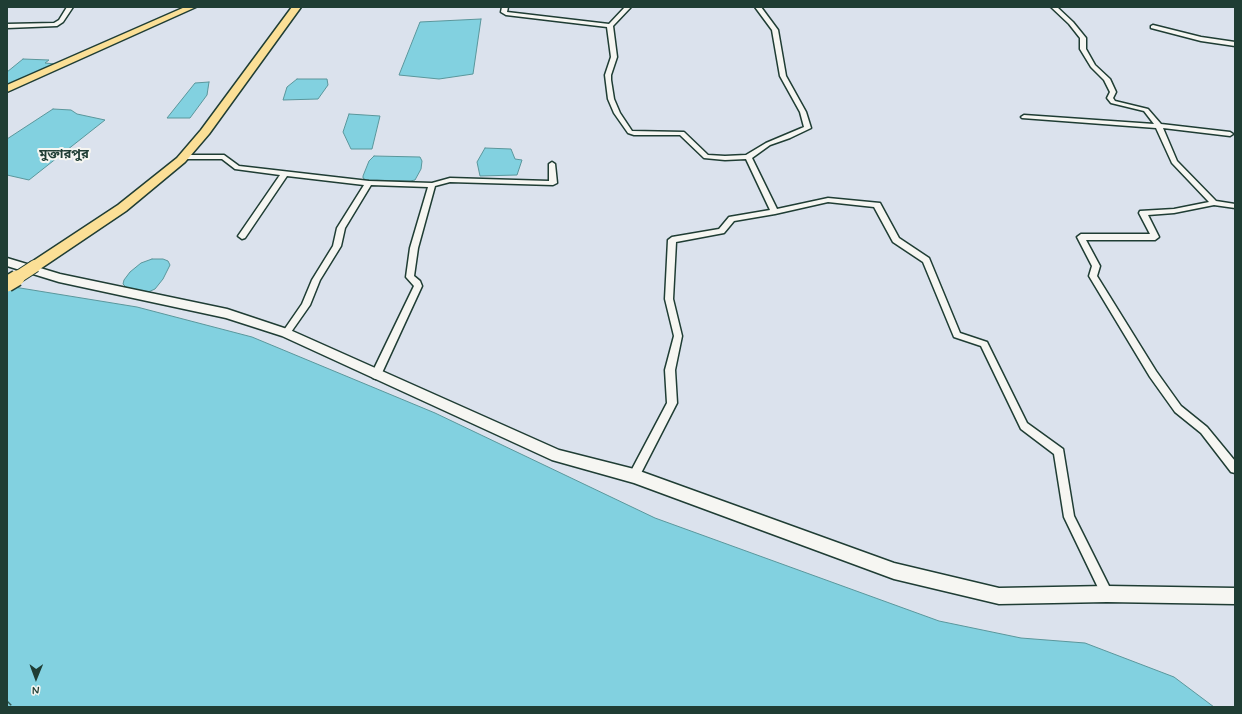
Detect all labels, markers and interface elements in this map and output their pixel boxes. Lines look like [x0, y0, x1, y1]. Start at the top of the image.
district label: মুক্তারপুর [39, 147, 89, 163]
north arrow [16, 658, 56, 698]
text: N [32, 683, 40, 697]

